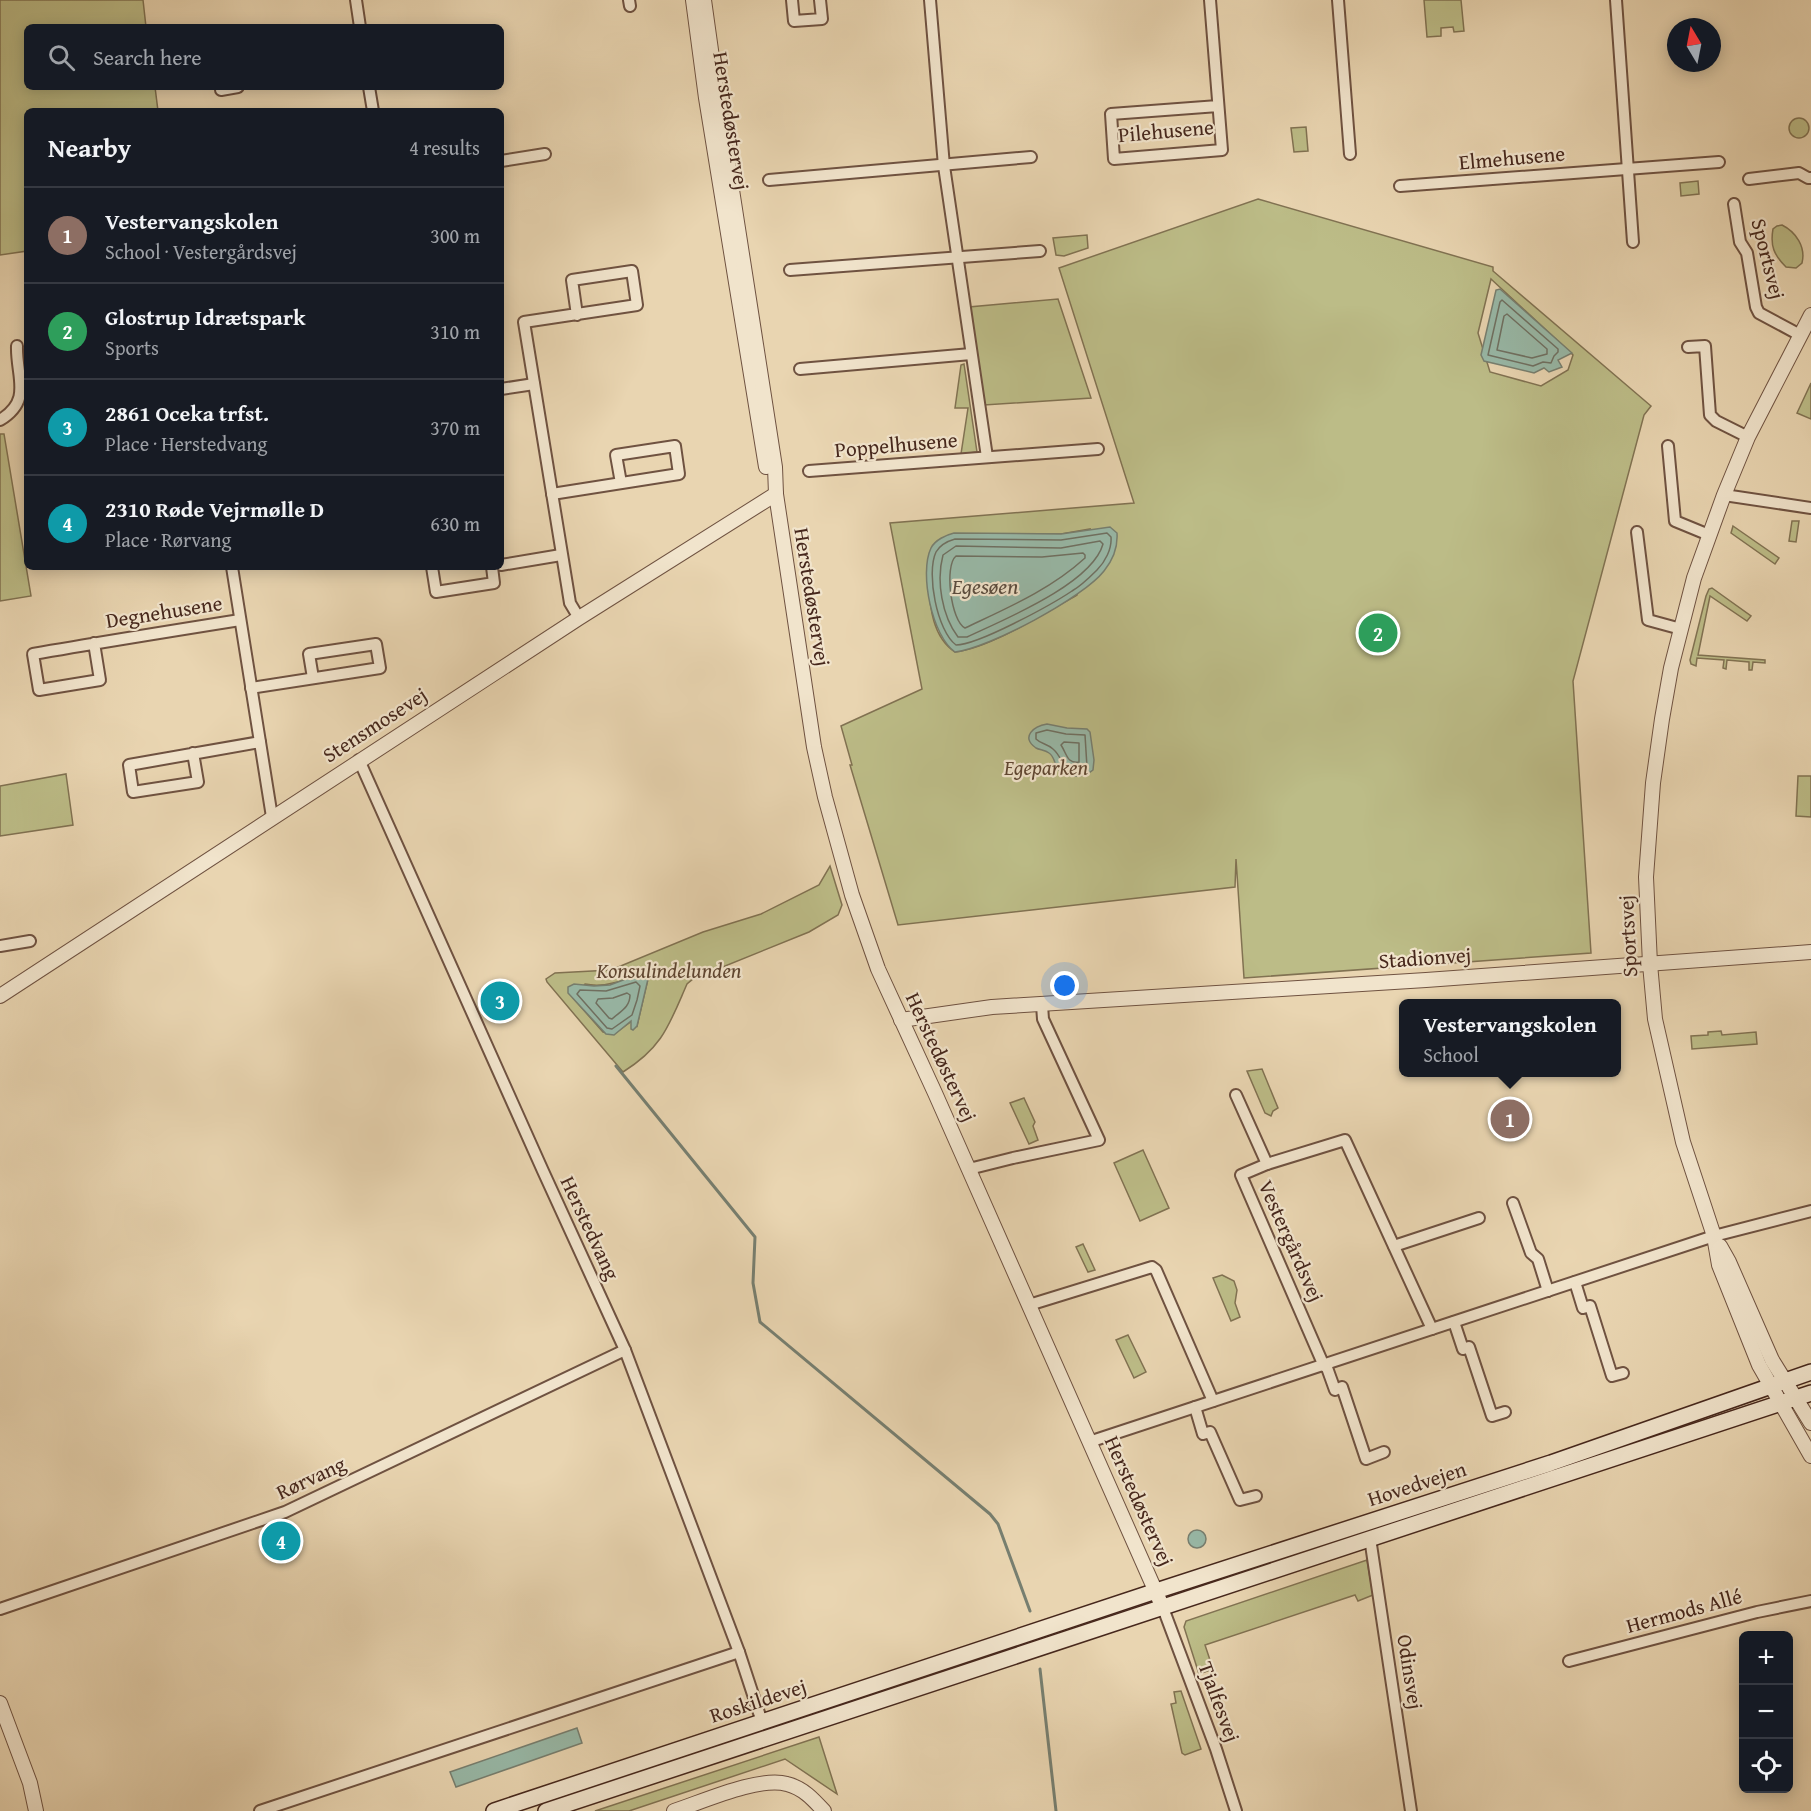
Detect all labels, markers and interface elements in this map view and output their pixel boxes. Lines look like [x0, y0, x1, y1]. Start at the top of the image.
north arrow [1667, 18, 1721, 72]
search box [24, 24, 504, 90]
icon: search [45, 41, 78, 74]
text: Search here [93, 41, 202, 73]
street label: Herstedøstervej [705, 50, 758, 192]
street label: Pilehusene [1117, 111, 1215, 150]
text: Nearby [48, 128, 131, 167]
text: 4 results [409, 133, 480, 162]
street label: Elmehusene [1458, 137, 1567, 178]
text: Vestervangskolen [105, 205, 279, 237]
street label: Sportsvej [1744, 215, 1793, 302]
text: 1 [62, 221, 73, 250]
text: 300 m [430, 221, 480, 250]
text: School · Vestergårdsvej [105, 237, 297, 266]
text: Glostrup Idrætspark [105, 301, 306, 333]
text: 2 [62, 317, 73, 346]
text: 310 m [430, 317, 480, 346]
text: Sports [105, 333, 159, 362]
text: 2861 Oceka trfst. [105, 397, 269, 429]
text: 3 [62, 413, 73, 442]
text: 370 m [430, 413, 480, 442]
street label: Poppelhusene [833, 424, 959, 465]
text: Place · Herstedvang [105, 429, 267, 458]
text: 2310 Røde Vejrmølle D [105, 493, 324, 525]
text: 4 [62, 509, 73, 538]
text: 630 m [430, 509, 480, 538]
text: Place · Rørvang [105, 525, 231, 554]
street label: Herstedøstervej [786, 526, 839, 668]
water label: Egesøen [951, 570, 1018, 602]
street label: Degnehusene [103, 587, 225, 636]
pin: 2 [1358, 610, 1398, 656]
street label: Stensmosevej [316, 679, 433, 770]
park label: Egeparken [1003, 752, 1088, 783]
street label: Sportsvej [1610, 894, 1645, 978]
street label: Stadionvej [1378, 939, 1472, 976]
park label: Konsulindelunden [596, 955, 742, 986]
your location [1050, 971, 1079, 1000]
pin: 3 [480, 978, 520, 1024]
street label: Herstedøstervej [898, 987, 985, 1127]
popup [1399, 999, 1621, 1077]
text: Vestervangskolen [1423, 1008, 1597, 1040]
text: School [1423, 1040, 1479, 1069]
pin: 1 [1490, 1096, 1530, 1142]
street label: Herstedvang [553, 1171, 628, 1285]
street label: Vestergårdsvej [1251, 1175, 1332, 1307]
street label: Herstedøstervej [1097, 1431, 1182, 1571]
street label: Rørvang [271, 1448, 351, 1507]
street label: Hovedvejen [1363, 1453, 1470, 1514]
pin: 4 [262, 1518, 300, 1564]
street label: Hermods Allé [1622, 1580, 1745, 1641]
map controls [1739, 1631, 1793, 1793]
button: + [1739, 1631, 1793, 1685]
street label: Odinsvej [1389, 1632, 1432, 1712]
street label: Tjalfesvej [1191, 1657, 1248, 1746]
street label: Roskildevej [705, 1670, 810, 1731]
button: − [1739, 1685, 1793, 1739]
button: locate [1739, 1739, 1793, 1793]

